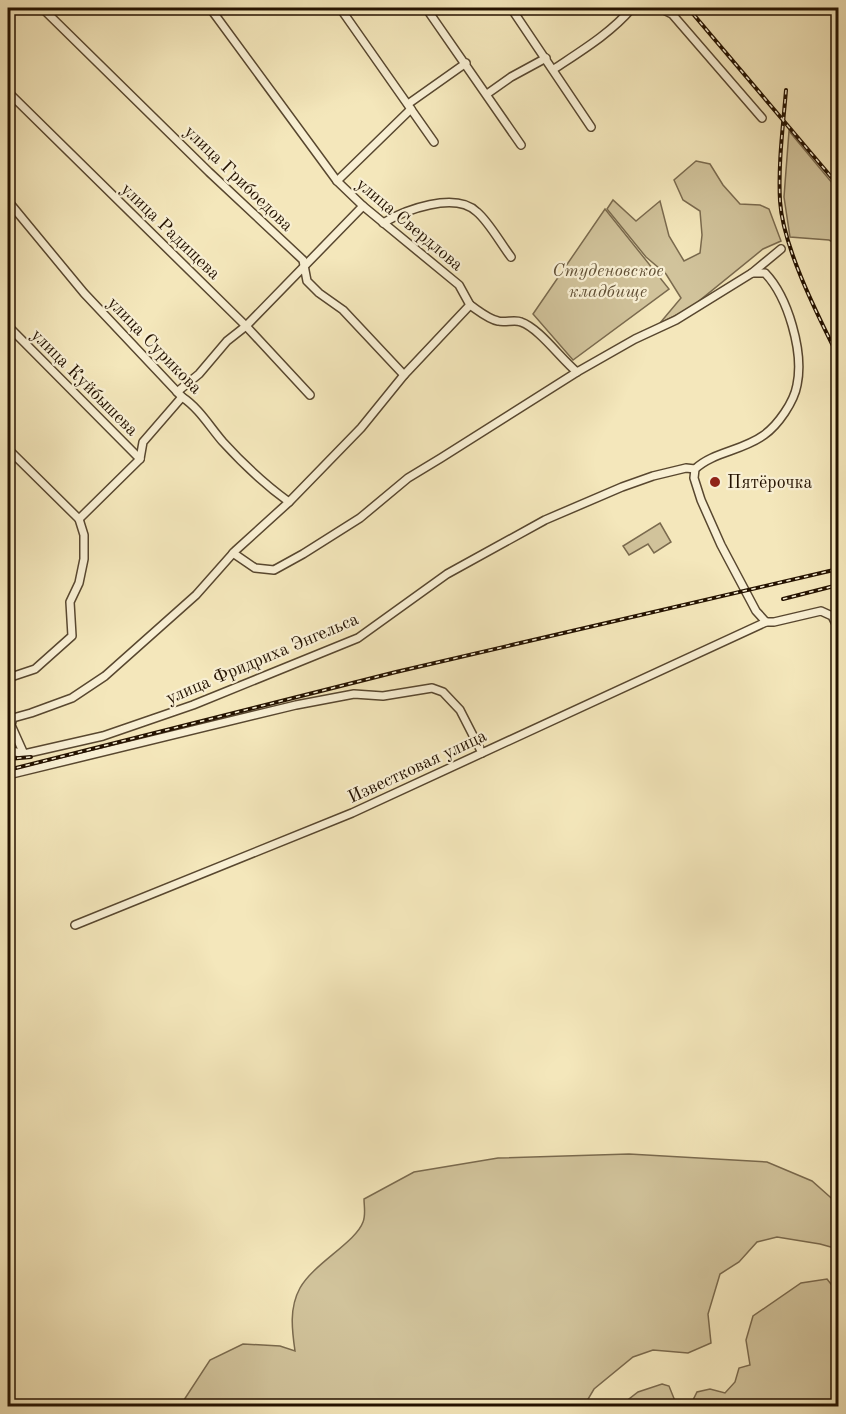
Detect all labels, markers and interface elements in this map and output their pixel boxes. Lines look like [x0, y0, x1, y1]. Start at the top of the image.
street label: улица Грибоедова [181, 123, 296, 235]
street label: улица Свердлова [353, 175, 466, 275]
street label: улица Радищева [117, 180, 223, 283]
park label: Студеновское кладбище [552, 262, 664, 301]
street label: улица Сурикова [104, 294, 205, 398]
street label: улица Куйбышева [27, 326, 141, 440]
place label: Пятёрочка [727, 474, 813, 492]
marker: Пятёрочка [708, 475, 722, 489]
street label: улица Фридриха Энгельса [164, 610, 361, 708]
street label: Известковая улица [345, 727, 490, 807]

